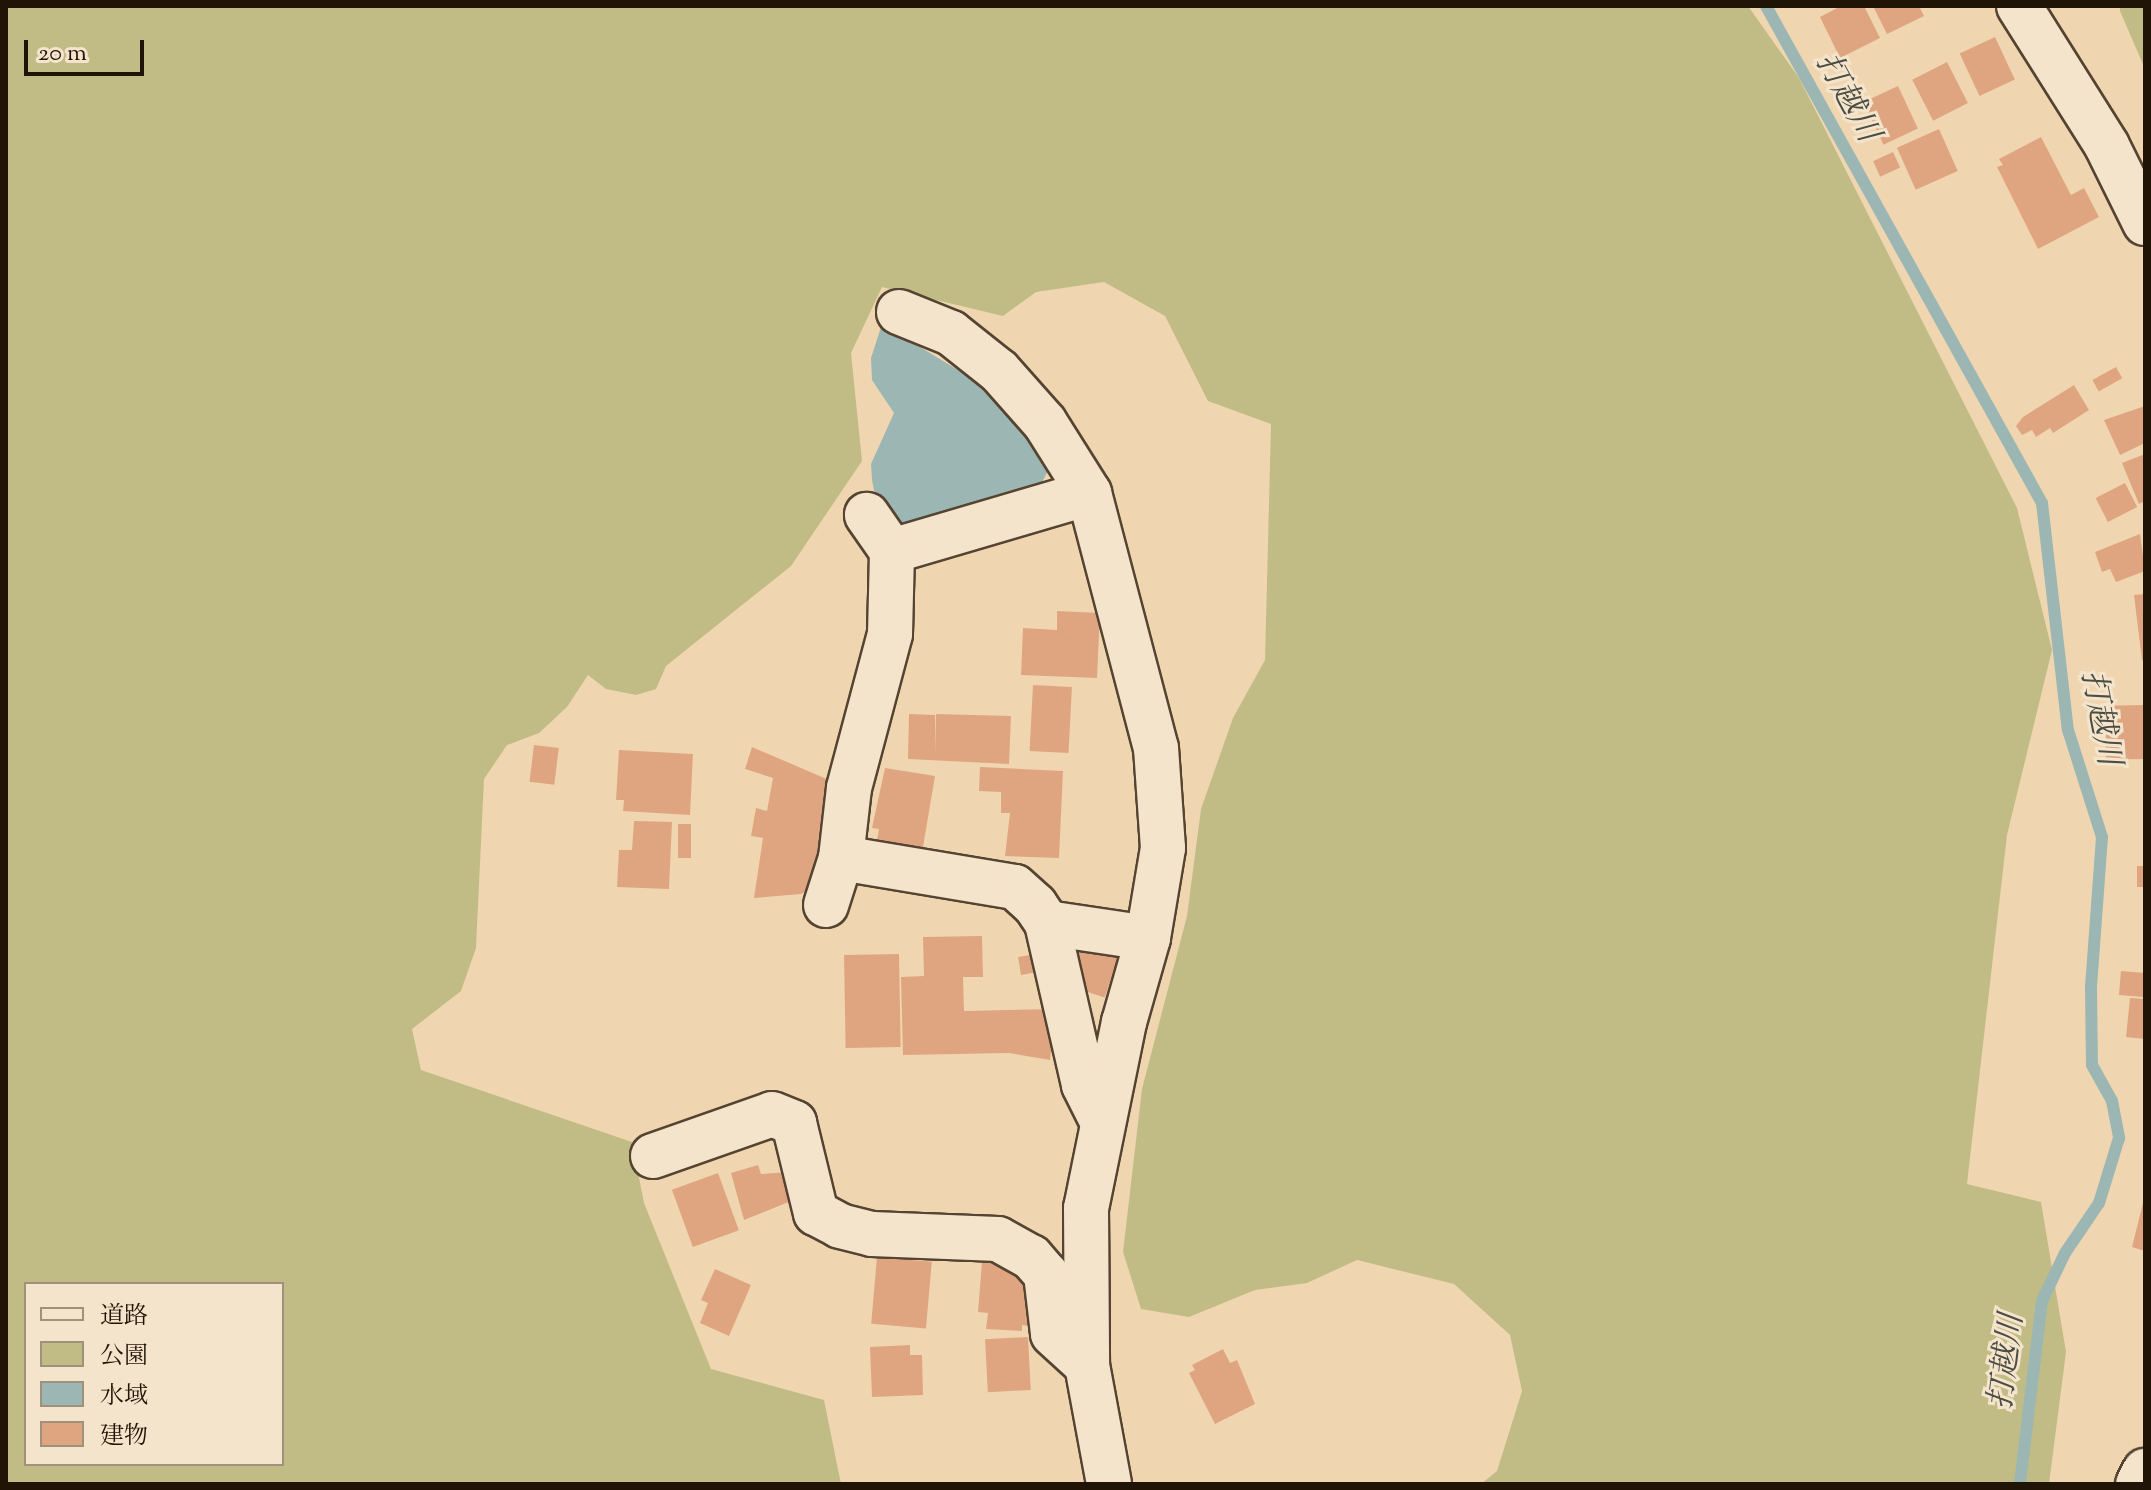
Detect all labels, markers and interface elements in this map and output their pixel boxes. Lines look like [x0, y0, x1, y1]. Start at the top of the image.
scale bar [28, 24, 148, 74]
text: 20 m [38, 37, 87, 71]
water label: 打越川 [1806, 47, 1886, 149]
water label: 打越川 [2071, 667, 2127, 769]
legend [24, 1282, 284, 1466]
text: 道路 [100, 1300, 148, 1334]
water label: 打越川 [1983, 1312, 2033, 1412]
text: 公園 [100, 1340, 148, 1374]
text: 水域 [100, 1380, 148, 1414]
text: 建物 [100, 1420, 148, 1454]

